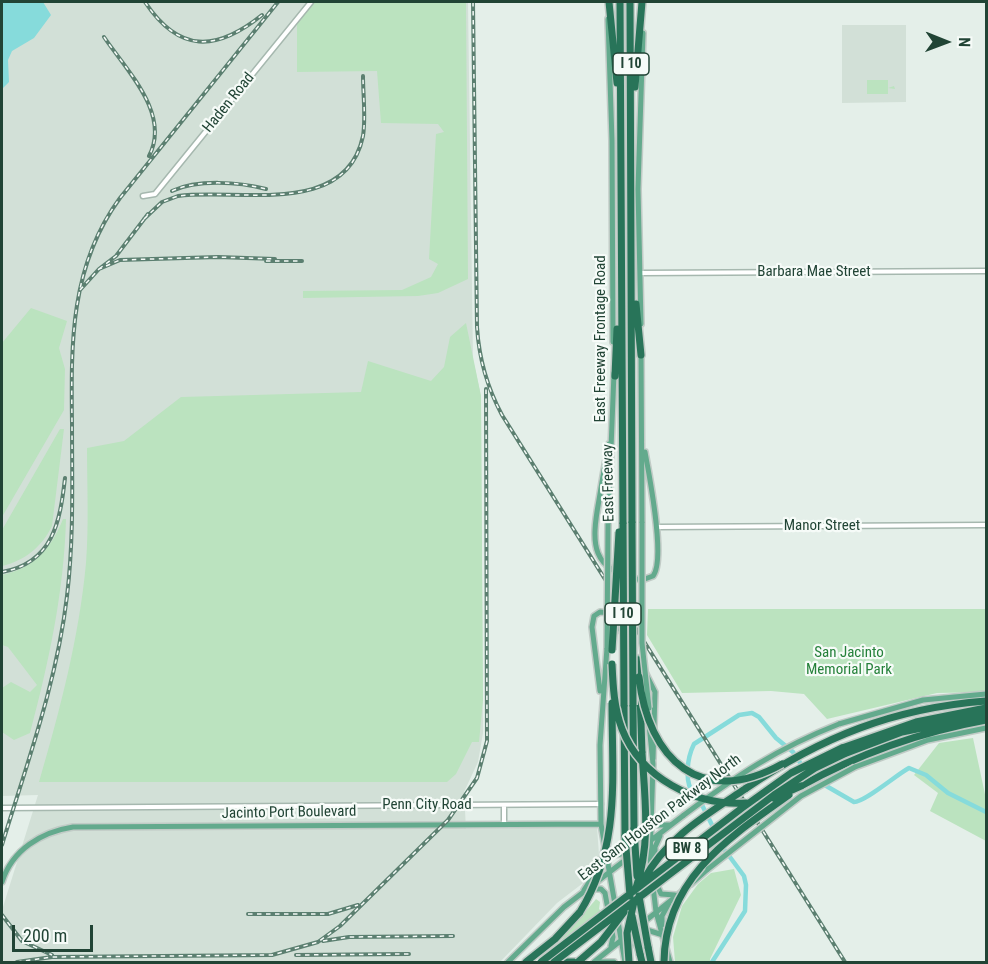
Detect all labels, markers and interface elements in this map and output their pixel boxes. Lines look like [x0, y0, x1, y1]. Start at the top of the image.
north arrow [916, 12, 976, 72]
text: N [955, 37, 974, 47]
road number: I 10 [613, 53, 649, 75]
street label: Haden Road [199, 69, 259, 137]
street label: East Freeway Frontage Road [592, 255, 610, 423]
street label: Barbara Mae Street [757, 263, 871, 281]
street label: East Freeway [599, 444, 619, 522]
street label: Manor Street [784, 517, 860, 535]
road number: I 10 [605, 603, 641, 625]
park label: San Jacinto Memorial Park [806, 644, 892, 679]
street label: East Sam Houston Parkway North [575, 751, 745, 885]
street label: Penn City Road [382, 796, 472, 814]
street label: Jacinto Port Boulevard [222, 803, 356, 823]
road number: BW 8 [666, 838, 708, 860]
scale bar [15, 913, 96, 951]
text: 200 m [23, 925, 67, 946]

